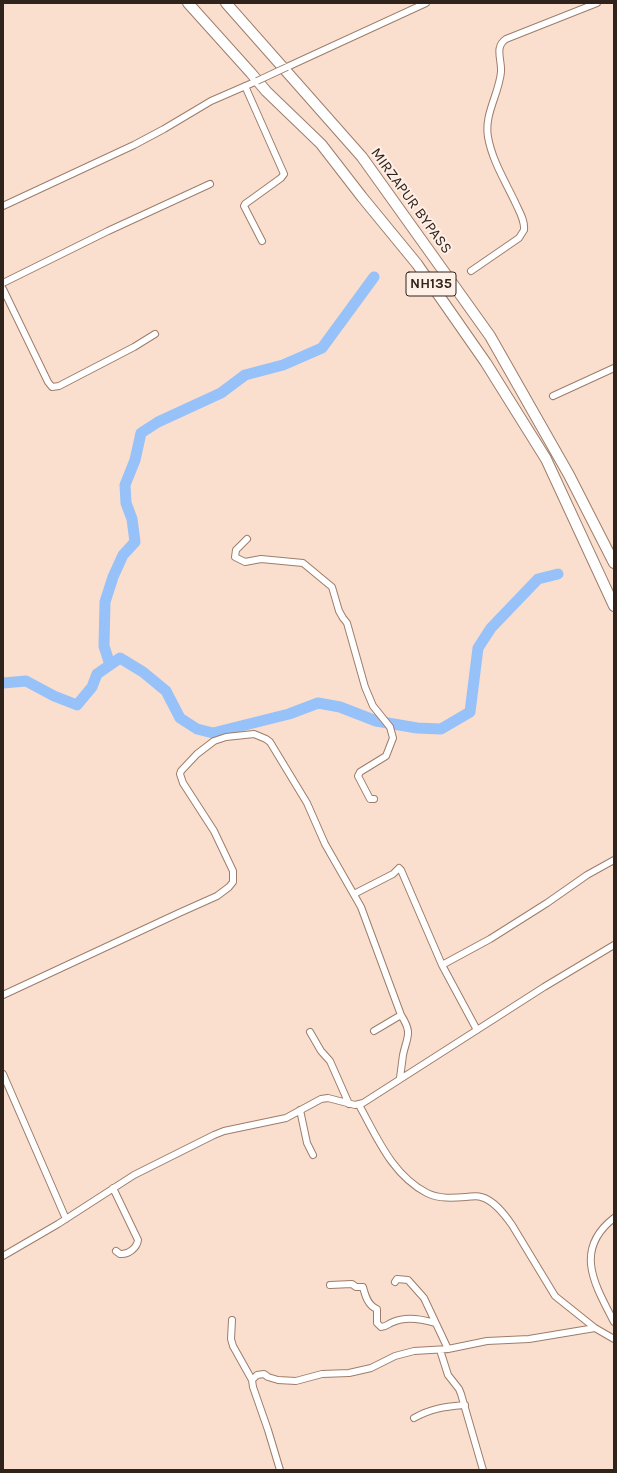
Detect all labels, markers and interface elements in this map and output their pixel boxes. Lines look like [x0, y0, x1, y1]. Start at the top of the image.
street label: MIRZAPUR BYPASS [367, 145, 455, 257]
road number: NH135 [406, 272, 456, 296]

